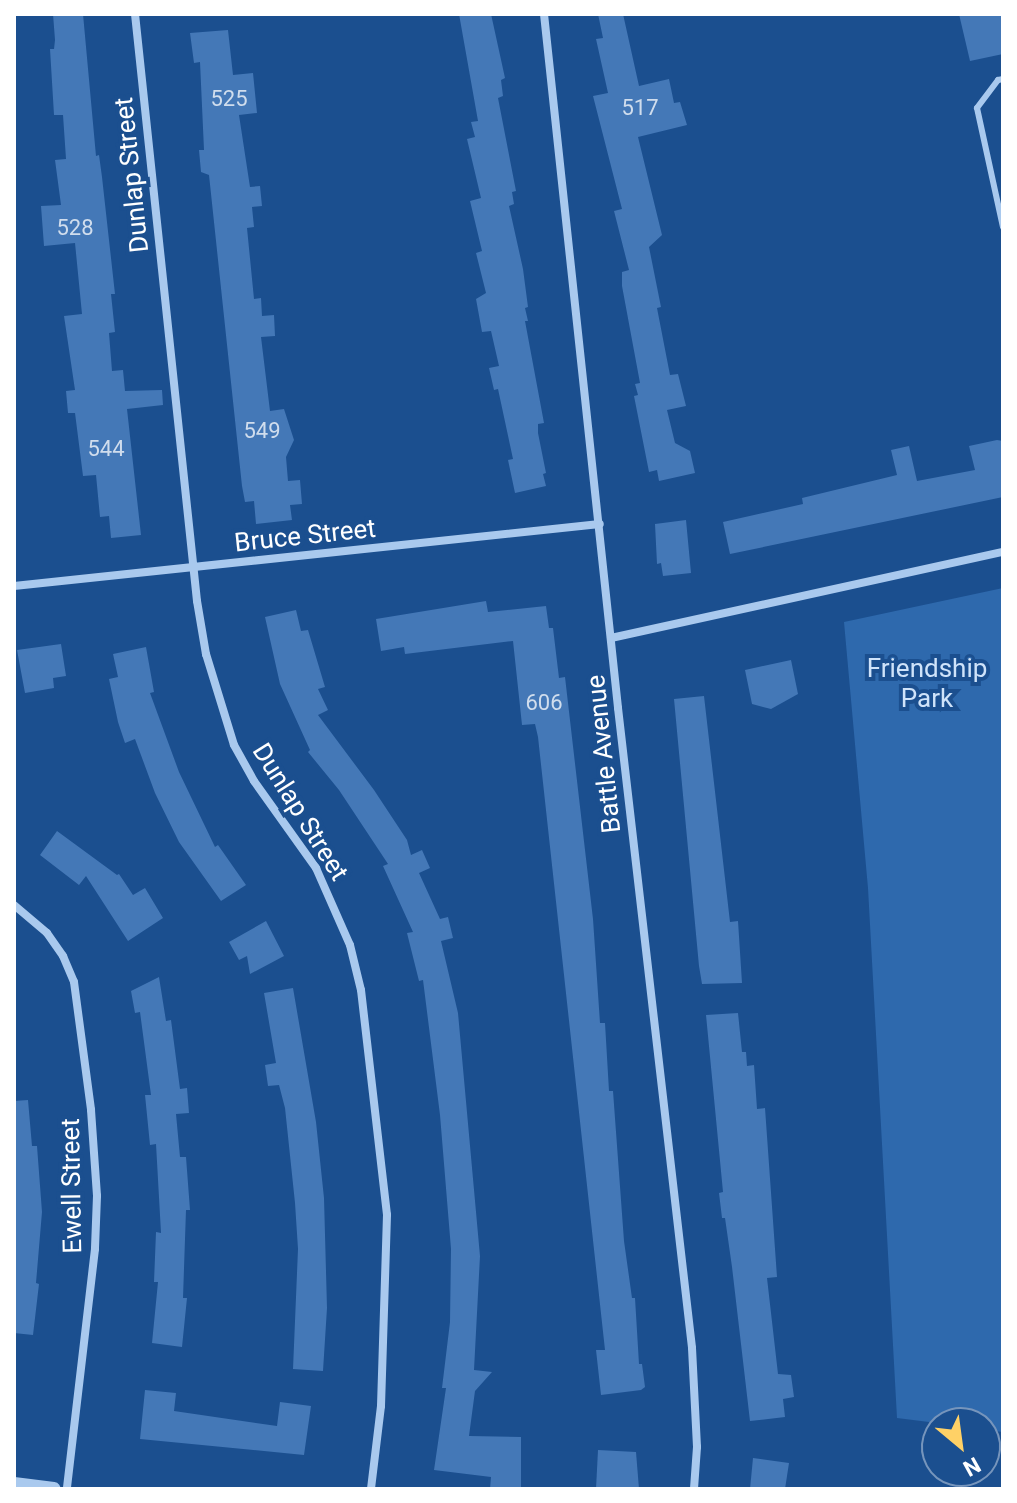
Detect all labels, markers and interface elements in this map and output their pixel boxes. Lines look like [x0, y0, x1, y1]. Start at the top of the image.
house number: 525 [210, 86, 248, 112]
house number: 517 [621, 95, 659, 121]
street label: Dunlap Street [108, 96, 156, 254]
house number: 528 [56, 215, 94, 241]
house number: 549 [243, 418, 281, 444]
house number: 544 [87, 436, 125, 462]
street label: Bruce Street [233, 513, 377, 559]
park label: Friendship Park [867, 653, 987, 714]
street label: Battle Avenue [580, 673, 628, 835]
house number: 606 [525, 690, 563, 716]
street label: Dunlap Street [245, 738, 355, 886]
street label: Ewell Street [55, 1118, 89, 1254]
north arrow [921, 1407, 1001, 1487]
text: N [959, 1452, 985, 1481]

